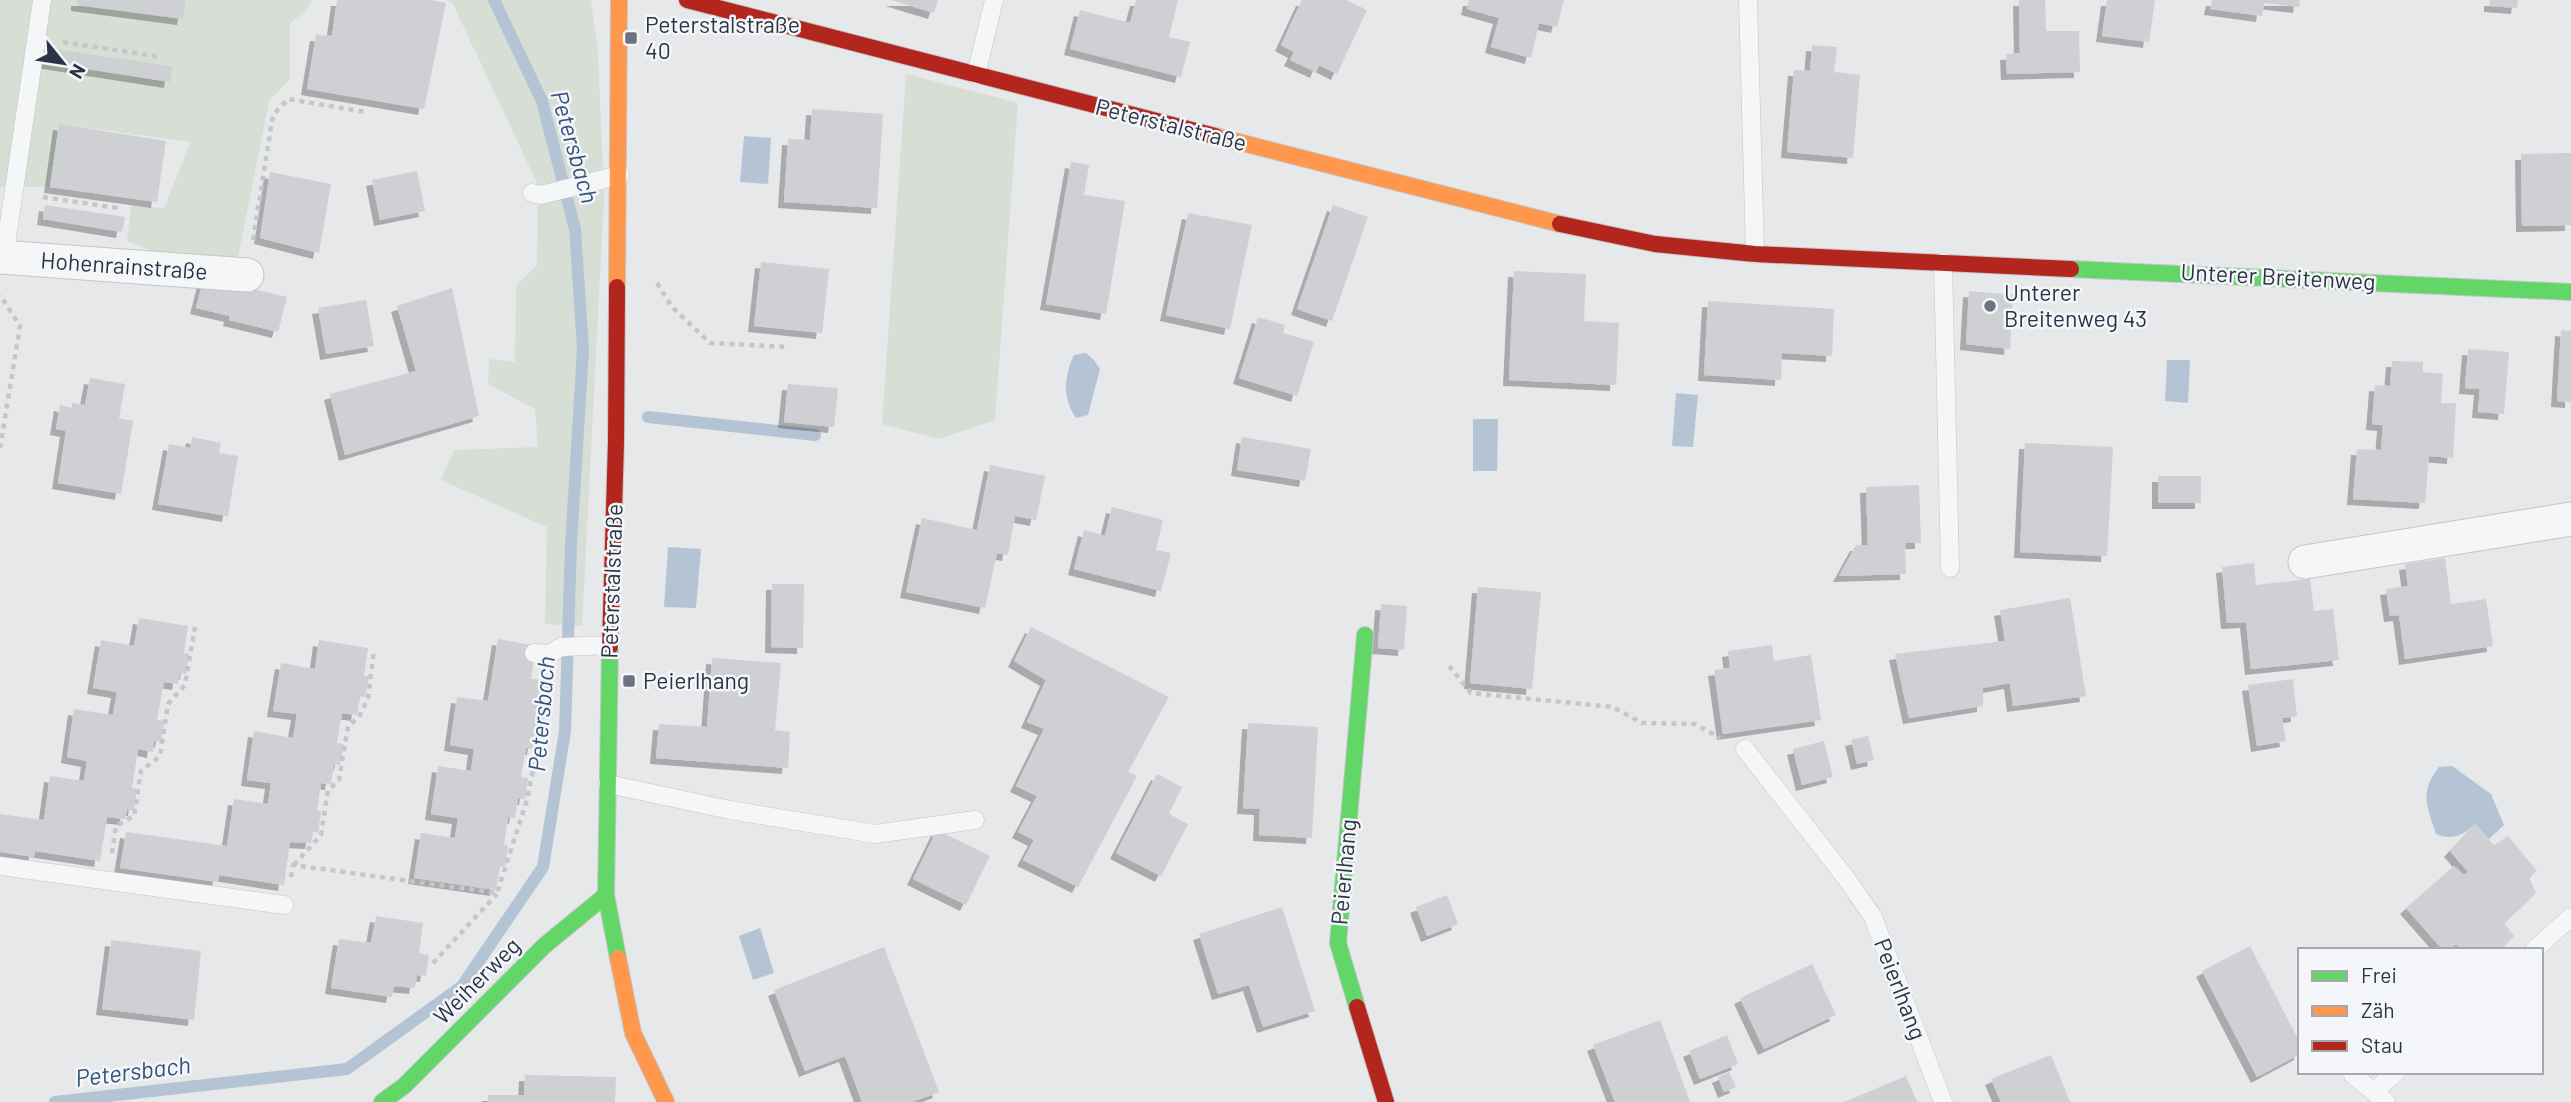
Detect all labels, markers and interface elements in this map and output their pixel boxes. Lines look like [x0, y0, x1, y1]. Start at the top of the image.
place label: Peterstalstraße 40 [645, 10, 800, 64]
north arrow [28, 28, 98, 98]
marker: Peterstalstraße 40 [623, 30, 639, 46]
text: N [65, 61, 91, 83]
water label: Petersbach [546, 87, 605, 206]
street label: Peterstalstraße [1093, 92, 1250, 156]
street label: Hohenrainstraße [40, 245, 209, 285]
street label: Unterer Breitenweg [2180, 257, 2376, 295]
place label: Unterer Breitenweg 43 [2004, 278, 2147, 332]
marker: Unterer Breitenweg 43 [1982, 298, 1998, 314]
street label: Peterstalstraße [594, 503, 628, 659]
water label: Petersbach [521, 655, 560, 773]
place label: Peierlhang [643, 666, 749, 694]
marker: Peierlhang [621, 673, 637, 689]
street label: Peierlhang [1324, 818, 1362, 926]
street label: Weiherweg [427, 931, 526, 1030]
street label: Peierlhang [1869, 934, 1933, 1043]
legend [2298, 948, 2543, 1074]
text: Frei [2361, 962, 2397, 987]
text: Zäh [2361, 997, 2395, 1022]
text: Stau [2361, 1032, 2403, 1057]
water label: Petersbach [74, 1049, 192, 1092]

